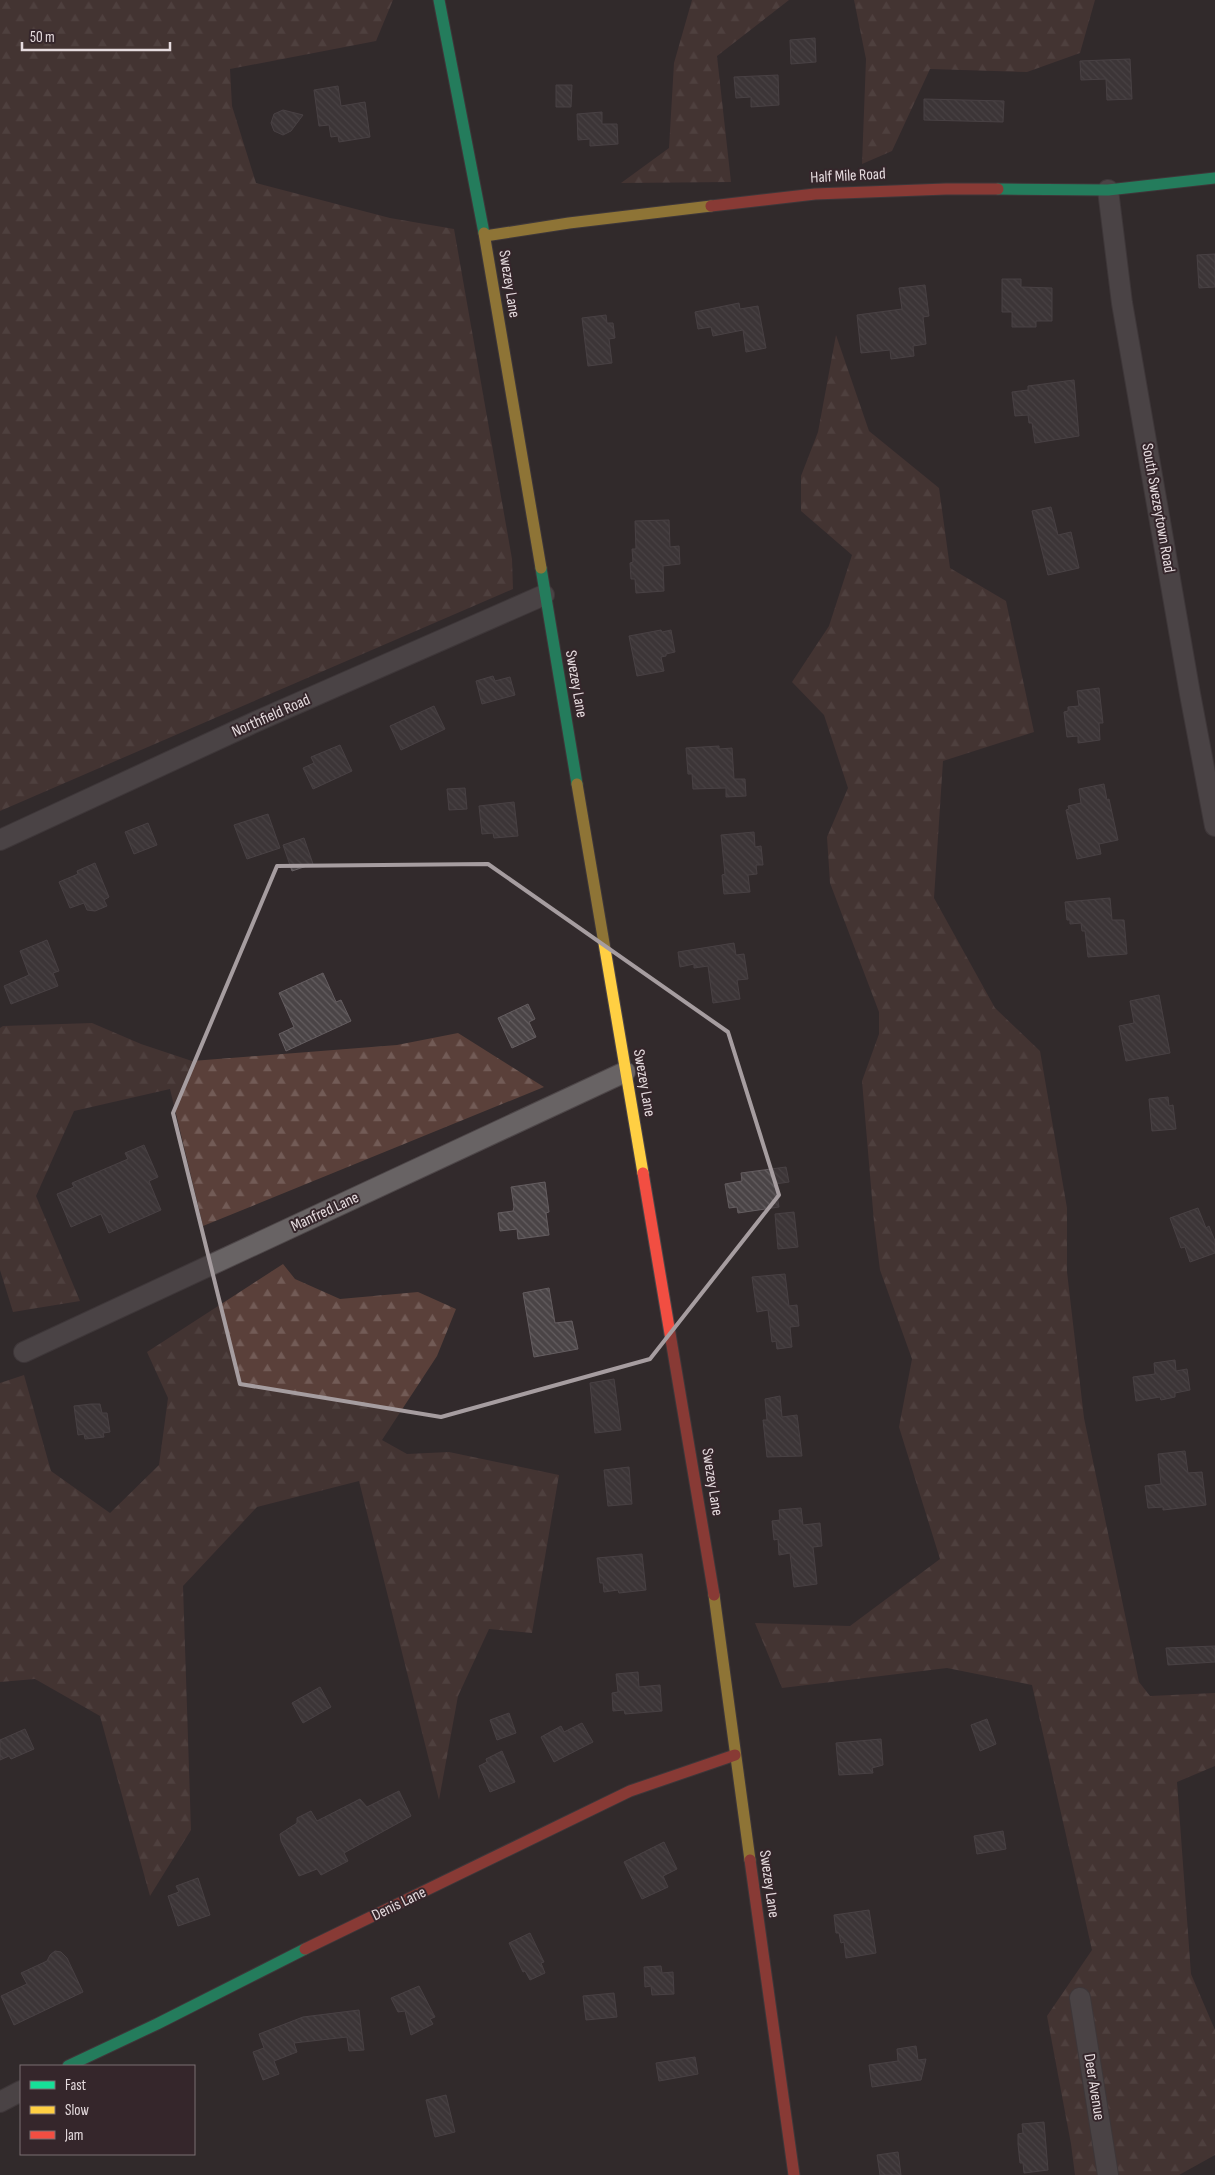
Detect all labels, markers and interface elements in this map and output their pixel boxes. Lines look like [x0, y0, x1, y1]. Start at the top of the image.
scale bar [22, 20, 170, 52]
text: 50 m [30, 28, 55, 47]
street label: Half Mile Road [810, 165, 886, 187]
street label: Swezey Lane [494, 249, 524, 319]
street label: South Swezeytown Road [1137, 442, 1179, 574]
street label: Swezey Lane [561, 649, 591, 719]
street label: Northfield Road [229, 690, 313, 742]
street label: Swezey Lane [629, 1048, 659, 1118]
street label: Manfred Lane [288, 1188, 362, 1236]
street label: Swezey Lane [697, 1447, 727, 1517]
street label: Swezey Lane [755, 1849, 783, 1919]
street label: Denis Lane [369, 1883, 429, 1925]
street label: Deer Avenue [1079, 2052, 1109, 2122]
legend [20, 2065, 195, 2155]
text: Fast [65, 2076, 87, 2095]
text: Slow [65, 2101, 89, 2120]
text: Jam [64, 2126, 83, 2145]

